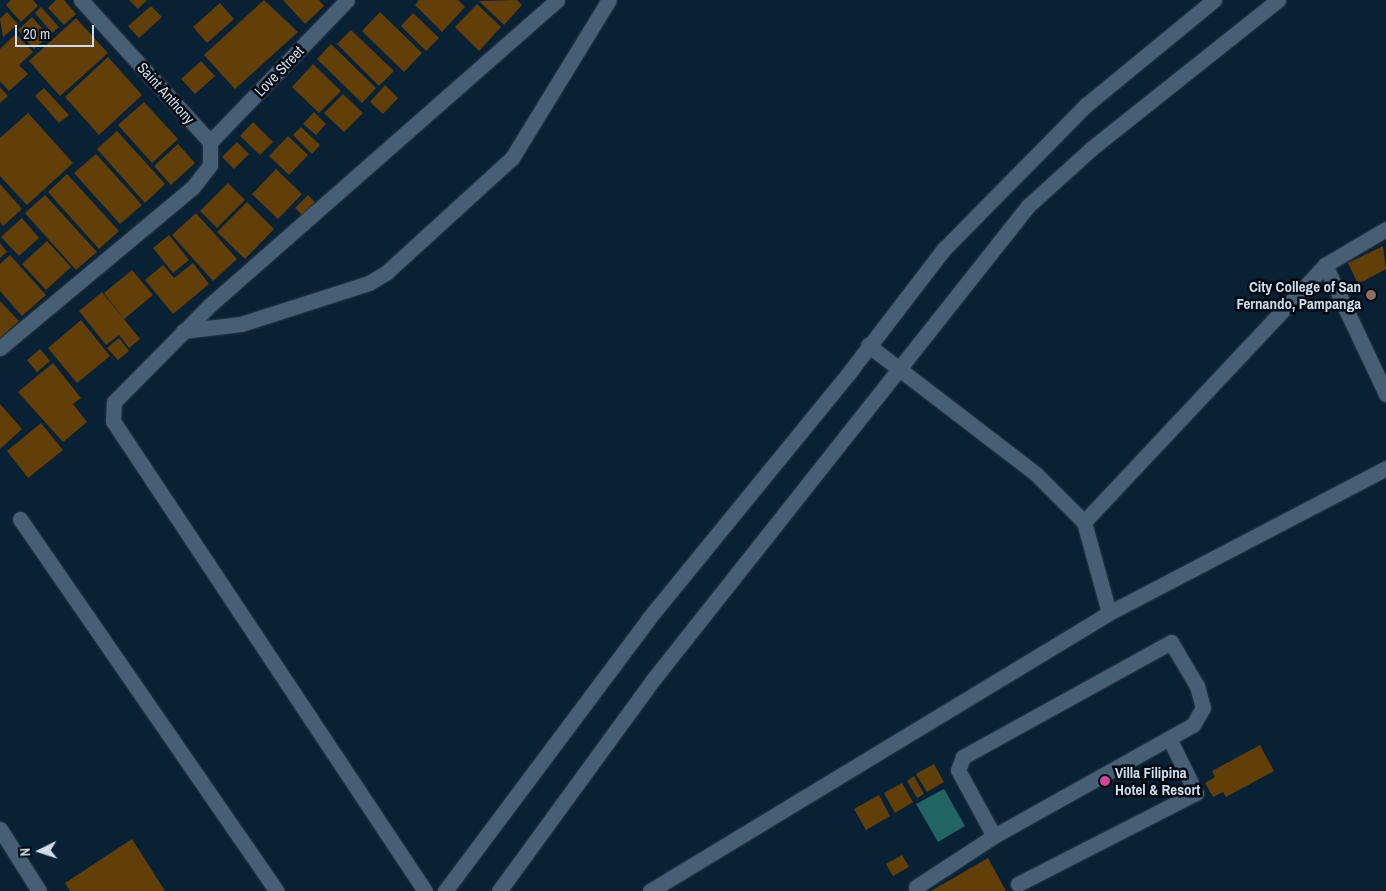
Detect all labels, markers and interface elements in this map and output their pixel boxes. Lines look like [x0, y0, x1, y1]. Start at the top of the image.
scale bar [18, 15, 96, 47]
text: 20 m [23, 23, 50, 44]
street label: Love Street [251, 42, 307, 100]
street label: Saint Anthony [133, 58, 199, 128]
place label: City College of San Fernando, Pampanga [1237, 277, 1361, 312]
marker: City College of San Fernando, Pampanga [1365, 289, 1377, 301]
place label: Villa Filipina Hotel & Resort [1115, 763, 1200, 798]
marker: Villa Filipina Hotel & Resort [1099, 775, 1111, 787]
north arrow [15, 826, 65, 876]
text: N [16, 847, 34, 857]

